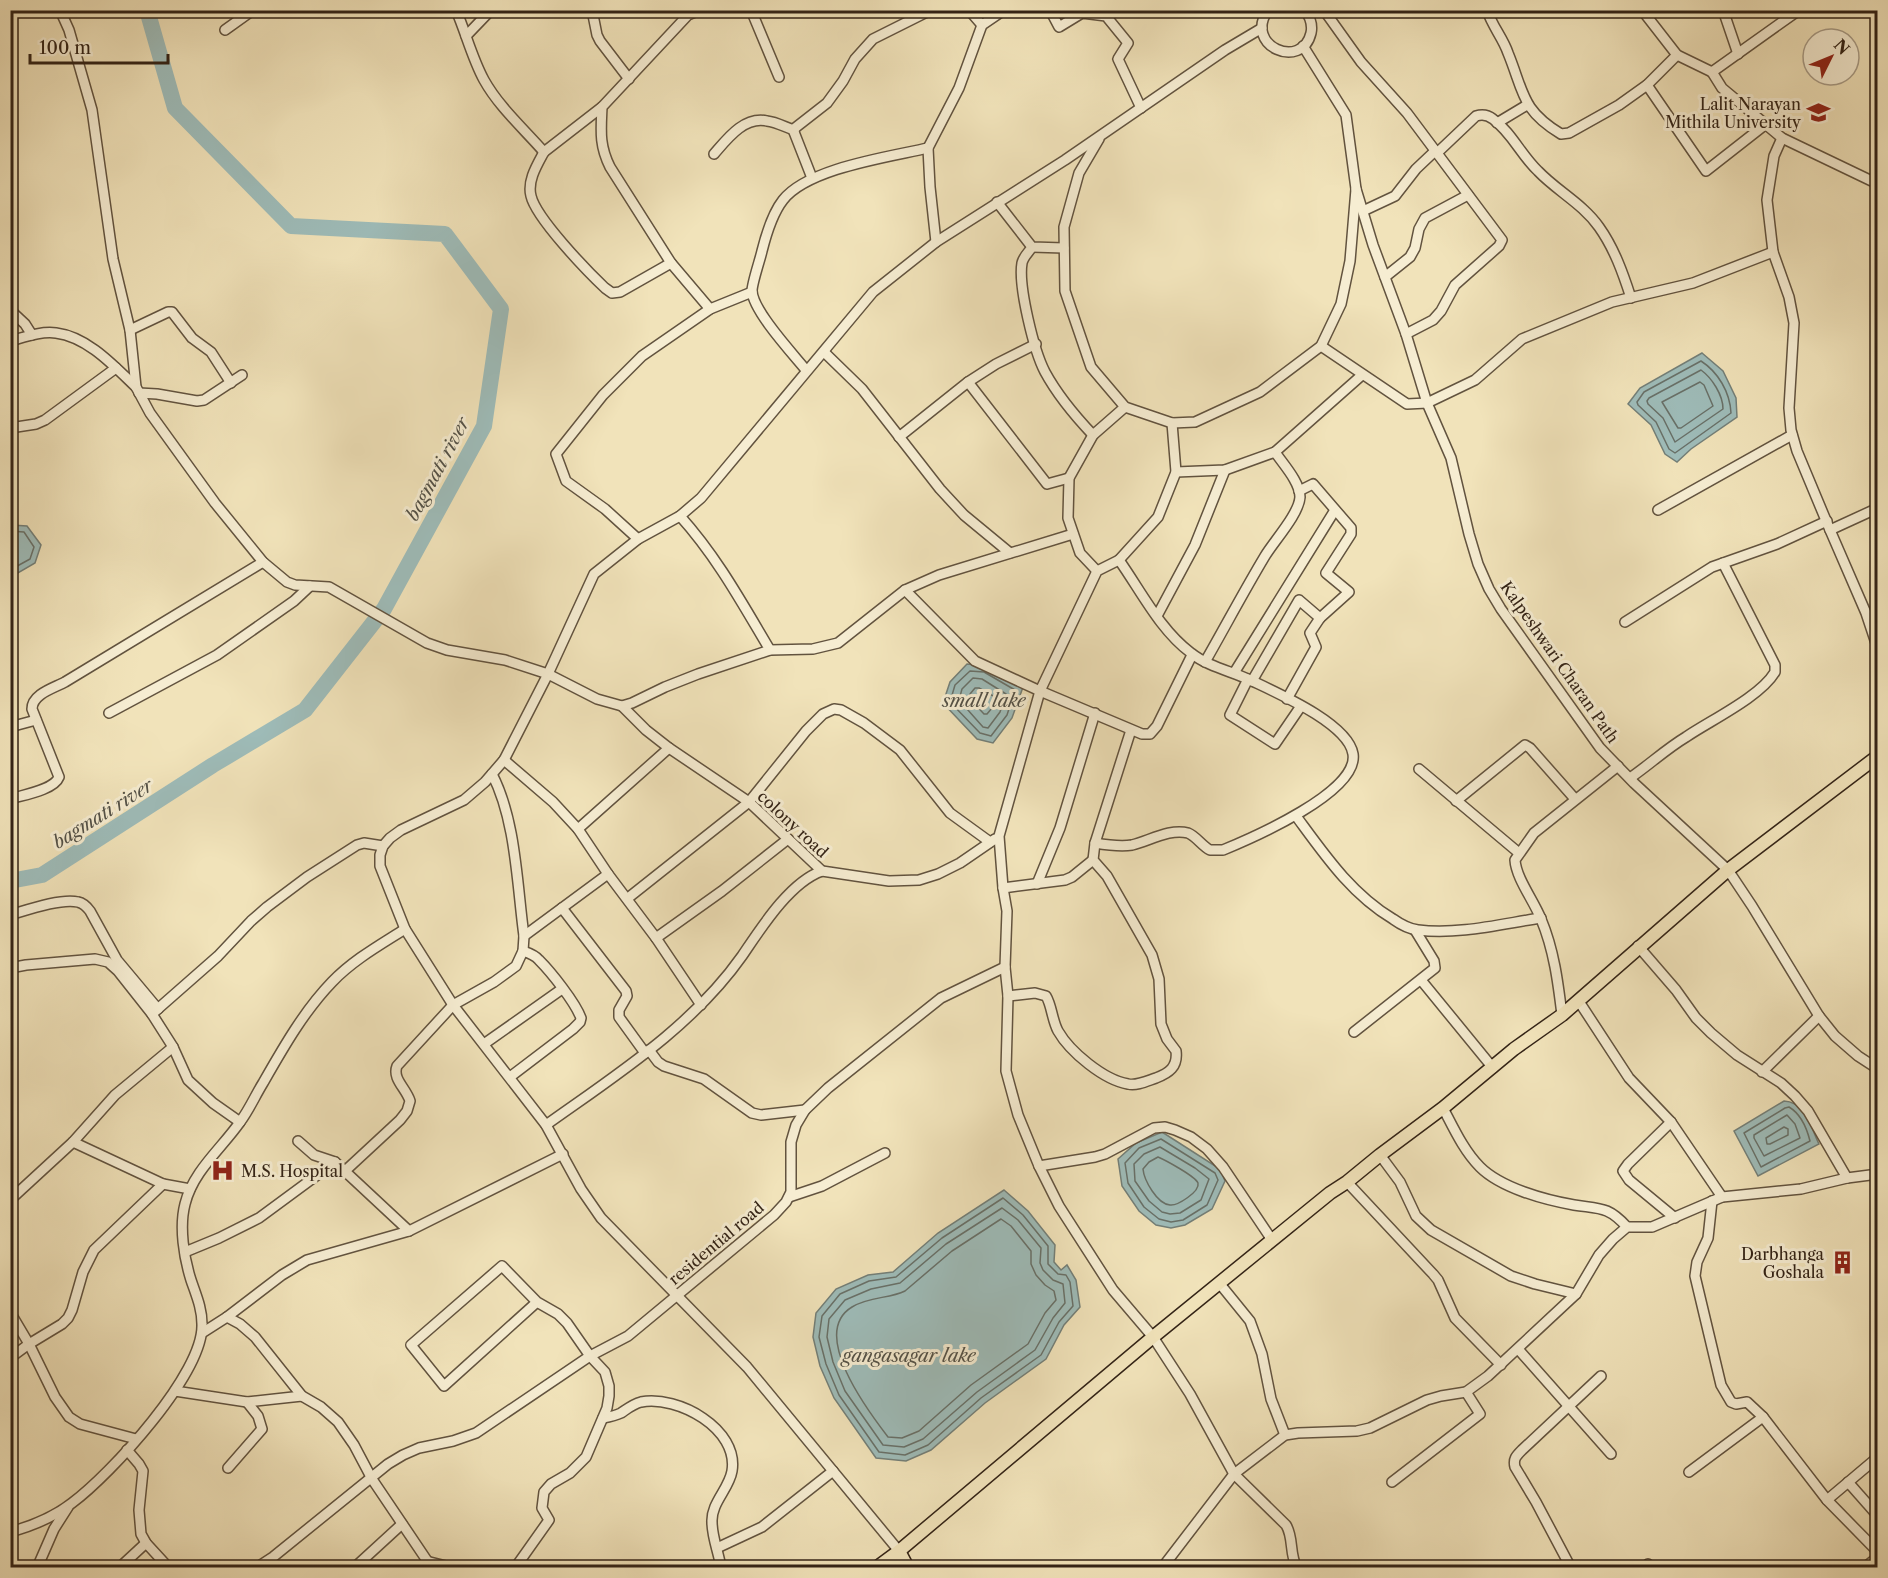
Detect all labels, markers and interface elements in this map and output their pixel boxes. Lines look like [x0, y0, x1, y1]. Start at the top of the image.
scale bar [30, 27, 168, 65]
north arrow [1801, 27, 1861, 87]
text: N [1830, 35, 1854, 59]
text: 100 m [39, 37, 91, 59]
place label: Lalit Narayan Mithila University [1665, 94, 1802, 132]
school or university icon: Lalit Narayan Mithila University [1806, 100, 1832, 126]
water label: bagmati river [402, 412, 475, 524]
street label: Kalpeshwari Charan Path [1497, 577, 1623, 747]
water label: small lake [941, 690, 1027, 712]
water label: bagmati river [49, 774, 158, 854]
street label: colony road [753, 786, 833, 862]
hospital icon: M.S. Hospital [210, 1158, 236, 1184]
place label: M.S. Hospital [241, 1161, 343, 1181]
street label: residential road [664, 1197, 768, 1289]
place label: Darbhanga Goshala [1741, 1244, 1825, 1282]
building icon: Darbhanga Goshala [1829, 1250, 1855, 1276]
water label: gangasagar lake [840, 1345, 977, 1367]

